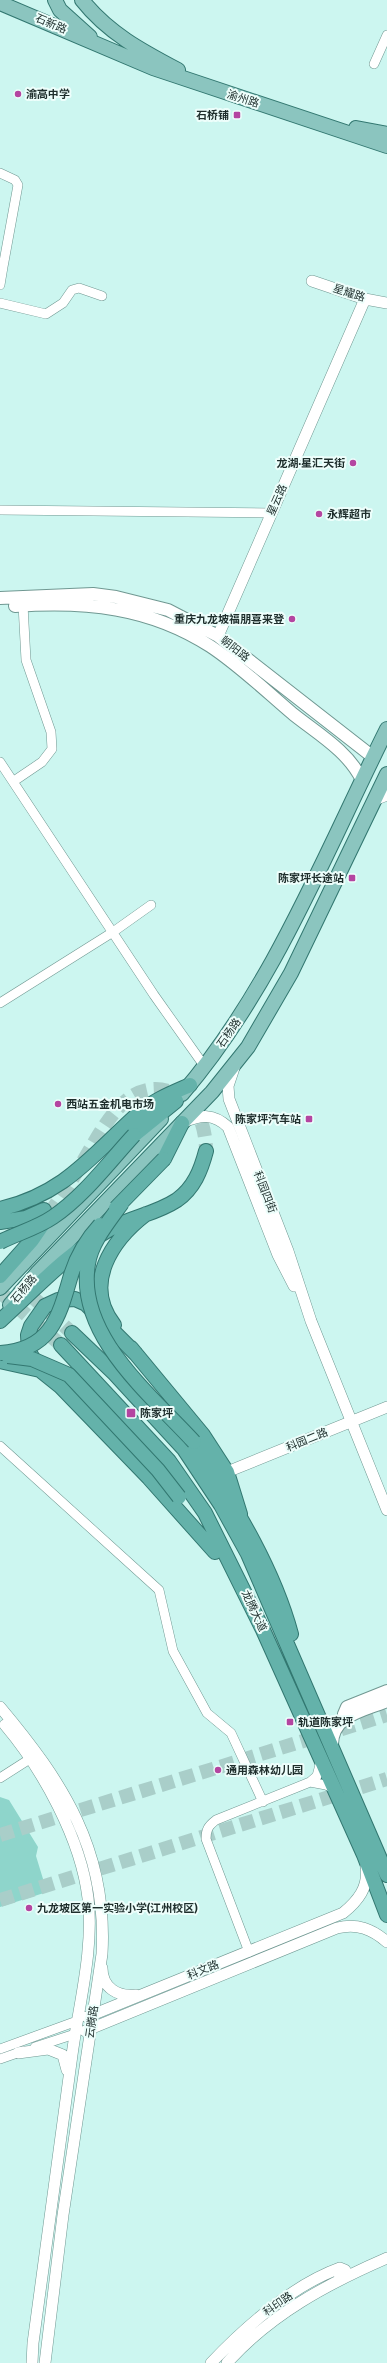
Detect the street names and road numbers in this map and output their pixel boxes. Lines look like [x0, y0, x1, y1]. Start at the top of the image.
street label: 石新路 [33, 12, 69, 36]
street label: 渝州路 [225, 88, 261, 110]
street label: 星耀路 [331, 282, 367, 304]
street label: 星云路 [264, 482, 290, 518]
street label: 朝阳路 [218, 634, 252, 664]
street label: 石杨路 [214, 1016, 244, 1050]
street label: 科园四街 [251, 1169, 279, 1215]
street label: 石杨路 [8, 1272, 40, 1306]
street label: 科园二路 [284, 1426, 330, 1454]
street label: 龙腾大道 [239, 1588, 269, 1634]
street label: 科文路 [185, 1958, 221, 1982]
street label: 云腾路 [83, 2005, 101, 2039]
street label: 科印路 [261, 2289, 295, 2319]

